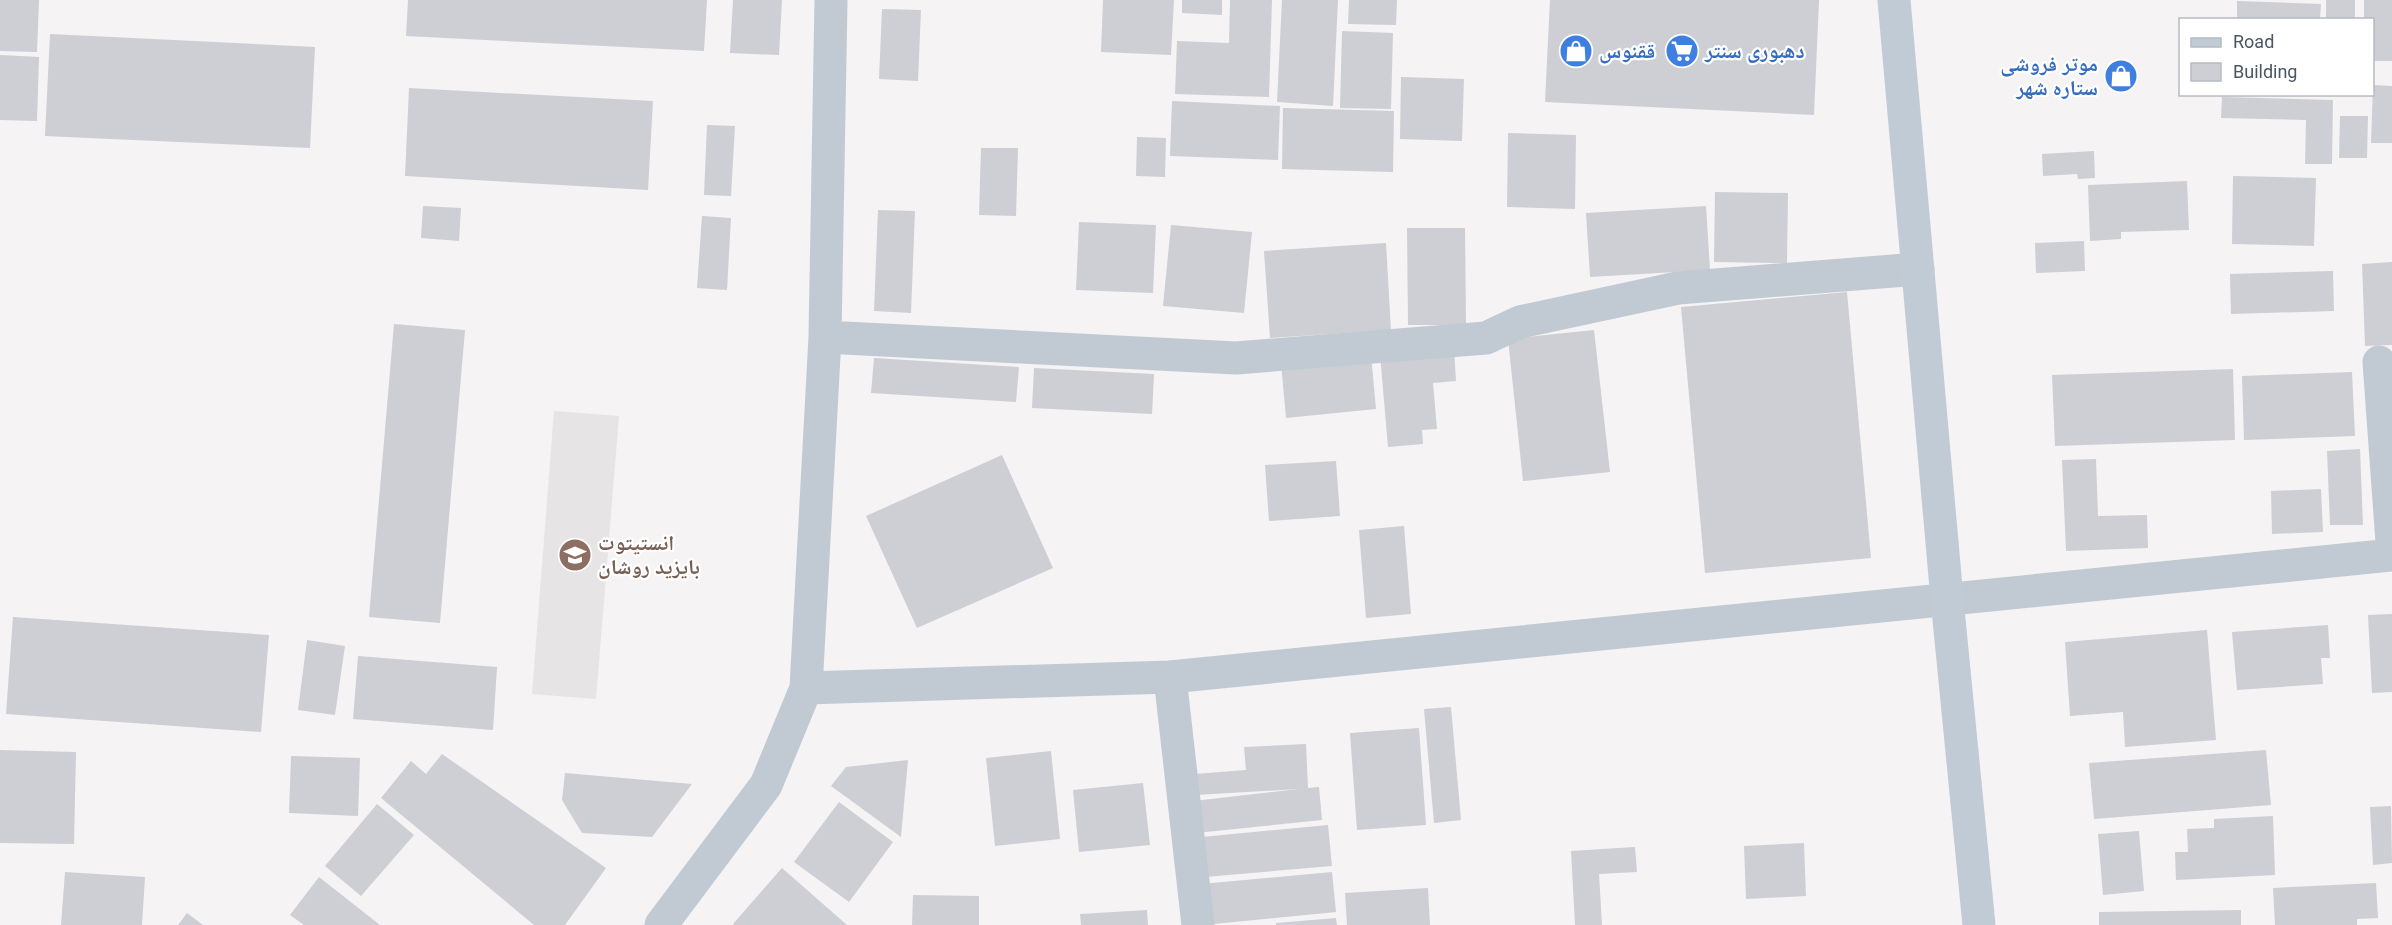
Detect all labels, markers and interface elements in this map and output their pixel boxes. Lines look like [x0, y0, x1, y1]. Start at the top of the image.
legend [2179, 18, 2374, 96]
text: Road [2233, 31, 2274, 52]
shop icon: ققنوس [1558, 33, 1594, 69]
supermarket icon: دهبوری سنتر [1664, 33, 1700, 69]
place label: ققنوس [1599, 39, 1655, 64]
place label: دهبوری سنتر [1704, 39, 1805, 63]
place label: موتر فروشی ستاره شهر [2000, 52, 2098, 100]
shop icon: موتر فروشی ستاره شهر [2103, 58, 2139, 94]
text: Building [2233, 61, 2297, 82]
place label: انستیتوت بایزید روشان [598, 531, 700, 579]
school or university icon: انستیتوت بایزید روشان [557, 537, 593, 573]

